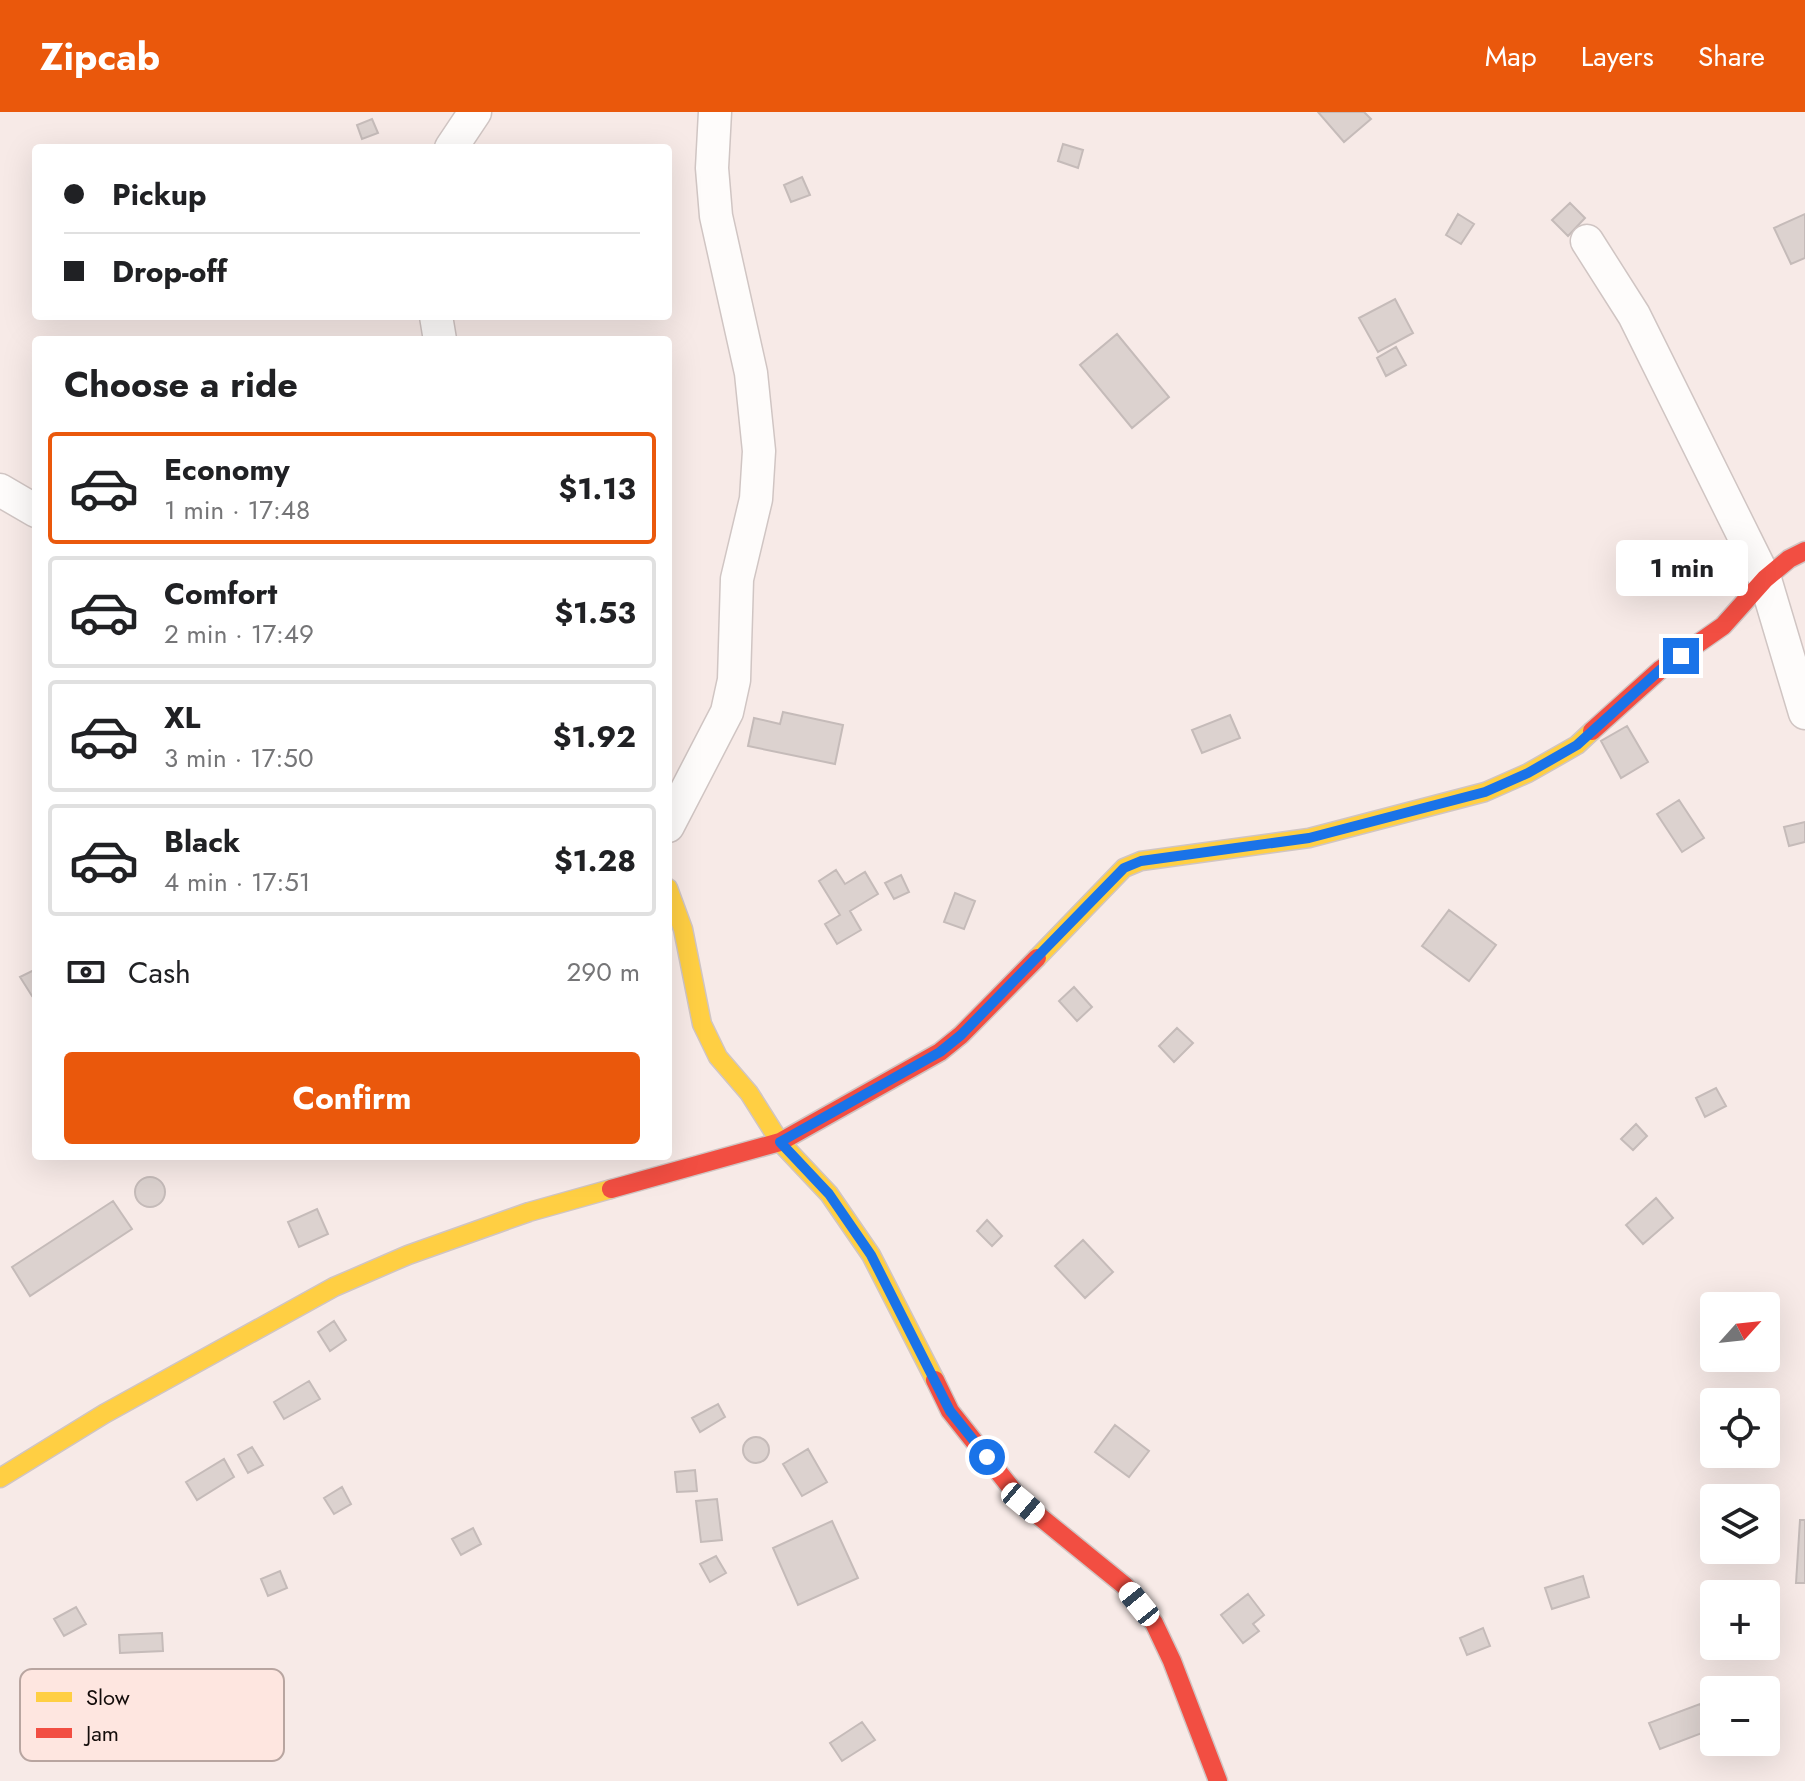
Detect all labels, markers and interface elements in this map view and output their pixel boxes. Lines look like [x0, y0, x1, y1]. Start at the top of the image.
text: Zipcab [40, 29, 160, 84]
text: Map [1485, 36, 1537, 77]
text: Layers [1581, 36, 1654, 77]
text: Share [1698, 36, 1765, 77]
text: Pickup [112, 173, 207, 216]
text: Drop-off [112, 250, 227, 293]
text: Choose a ride [64, 358, 298, 410]
text: Economy [164, 448, 290, 491]
icon: car [68, 452, 140, 524]
text: $1.13 [559, 467, 636, 510]
text: 1 min · 17:48 [164, 491, 310, 529]
callout: 1 min [1615, 540, 1747, 596]
text: 1 min [1650, 549, 1714, 587]
text: Comfort [164, 572, 277, 615]
icon: car [68, 576, 140, 648]
text: $1.53 [554, 591, 636, 634]
text: 2 min · 17:49 [164, 615, 314, 653]
route end [1663, 638, 1699, 674]
text: XL [164, 696, 200, 739]
icon: car [68, 700, 140, 772]
text: $1.92 [553, 715, 636, 758]
text: 3 min · 17:50 [164, 739, 314, 777]
text: Black [164, 820, 240, 863]
icon: car [68, 824, 140, 896]
text: $1.28 [554, 839, 636, 882]
text: 4 min · 17:51 [164, 863, 311, 901]
icon: cash [64, 950, 108, 994]
text: Cash [128, 951, 191, 994]
text: 290 m [567, 953, 640, 991]
button: Confirm [64, 1052, 640, 1144]
north arrow [1700, 1292, 1780, 1372]
map controls [1700, 1292, 1780, 1756]
button: locate [1700, 1388, 1780, 1468]
route start [969, 1439, 1005, 1475]
car [997, 1478, 1049, 1528]
button: layers [1700, 1484, 1780, 1564]
car [1115, 1578, 1163, 1630]
button: + [1700, 1580, 1780, 1660]
legend [20, 1669, 284, 1761]
button: − [1700, 1676, 1780, 1756]
text: Slow [86, 1681, 130, 1713]
text: Jam [83, 1717, 119, 1749]

